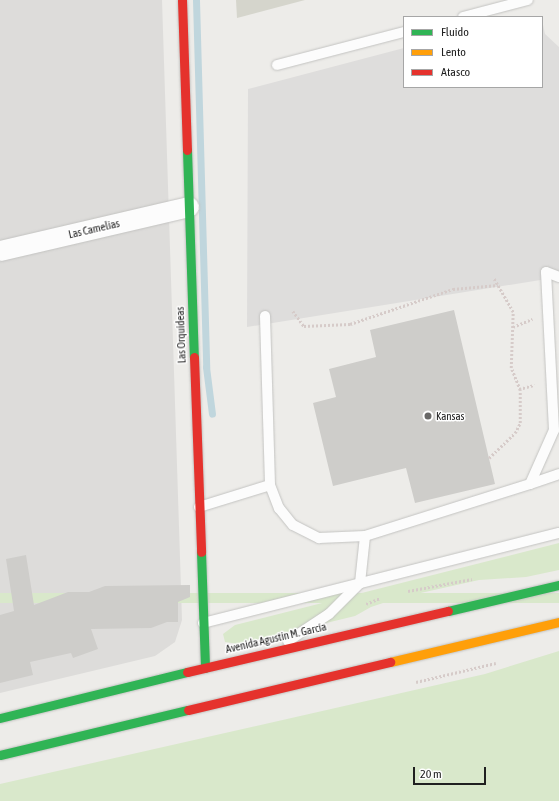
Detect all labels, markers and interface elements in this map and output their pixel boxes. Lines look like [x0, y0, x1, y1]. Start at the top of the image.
legend [403, 16, 543, 88]
text: Fluido [441, 25, 469, 39]
text: Lento [441, 45, 466, 59]
text: Atasco [441, 65, 470, 79]
street label: Las Camelias [67, 217, 121, 241]
street label: Las Orquídeas [173, 306, 189, 364]
place label: Kansas [436, 409, 465, 423]
marker: Kansas [423, 411, 433, 421]
street label: Avenida Agustín M. García [224, 620, 328, 656]
scale bar [415, 759, 488, 785]
text: 20 m [420, 767, 442, 781]

